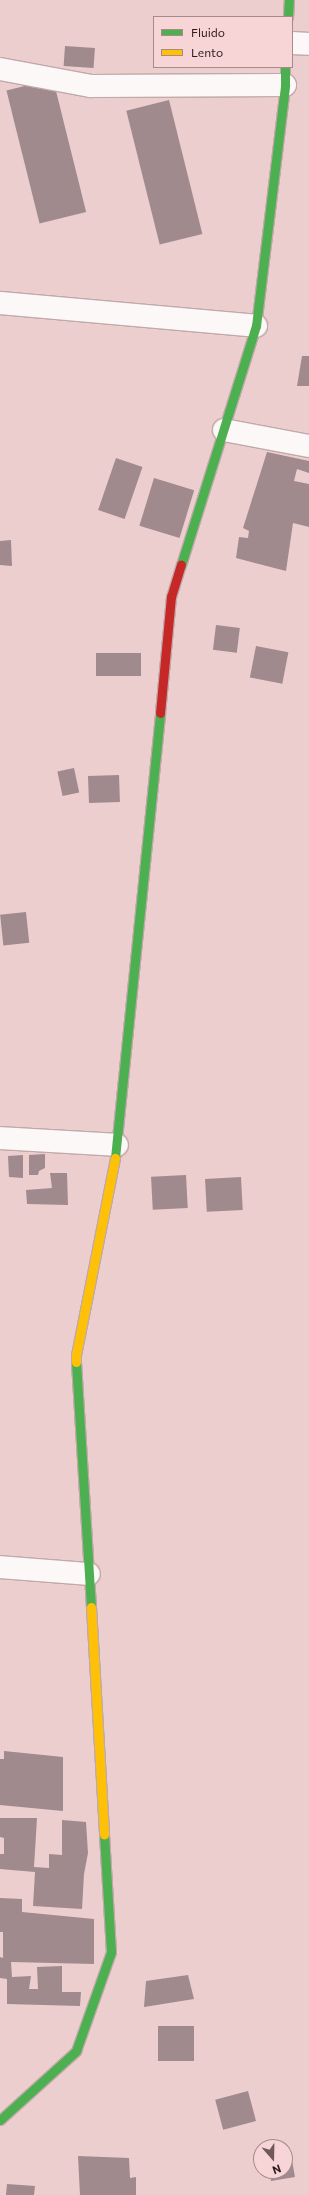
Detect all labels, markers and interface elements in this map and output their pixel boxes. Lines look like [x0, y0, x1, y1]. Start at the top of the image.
legend [153, 16, 293, 68]
text: Fluido [191, 25, 225, 39]
text: Lento [191, 45, 223, 59]
north arrow [253, 2139, 293, 2179]
text: N [271, 2162, 283, 2177]

